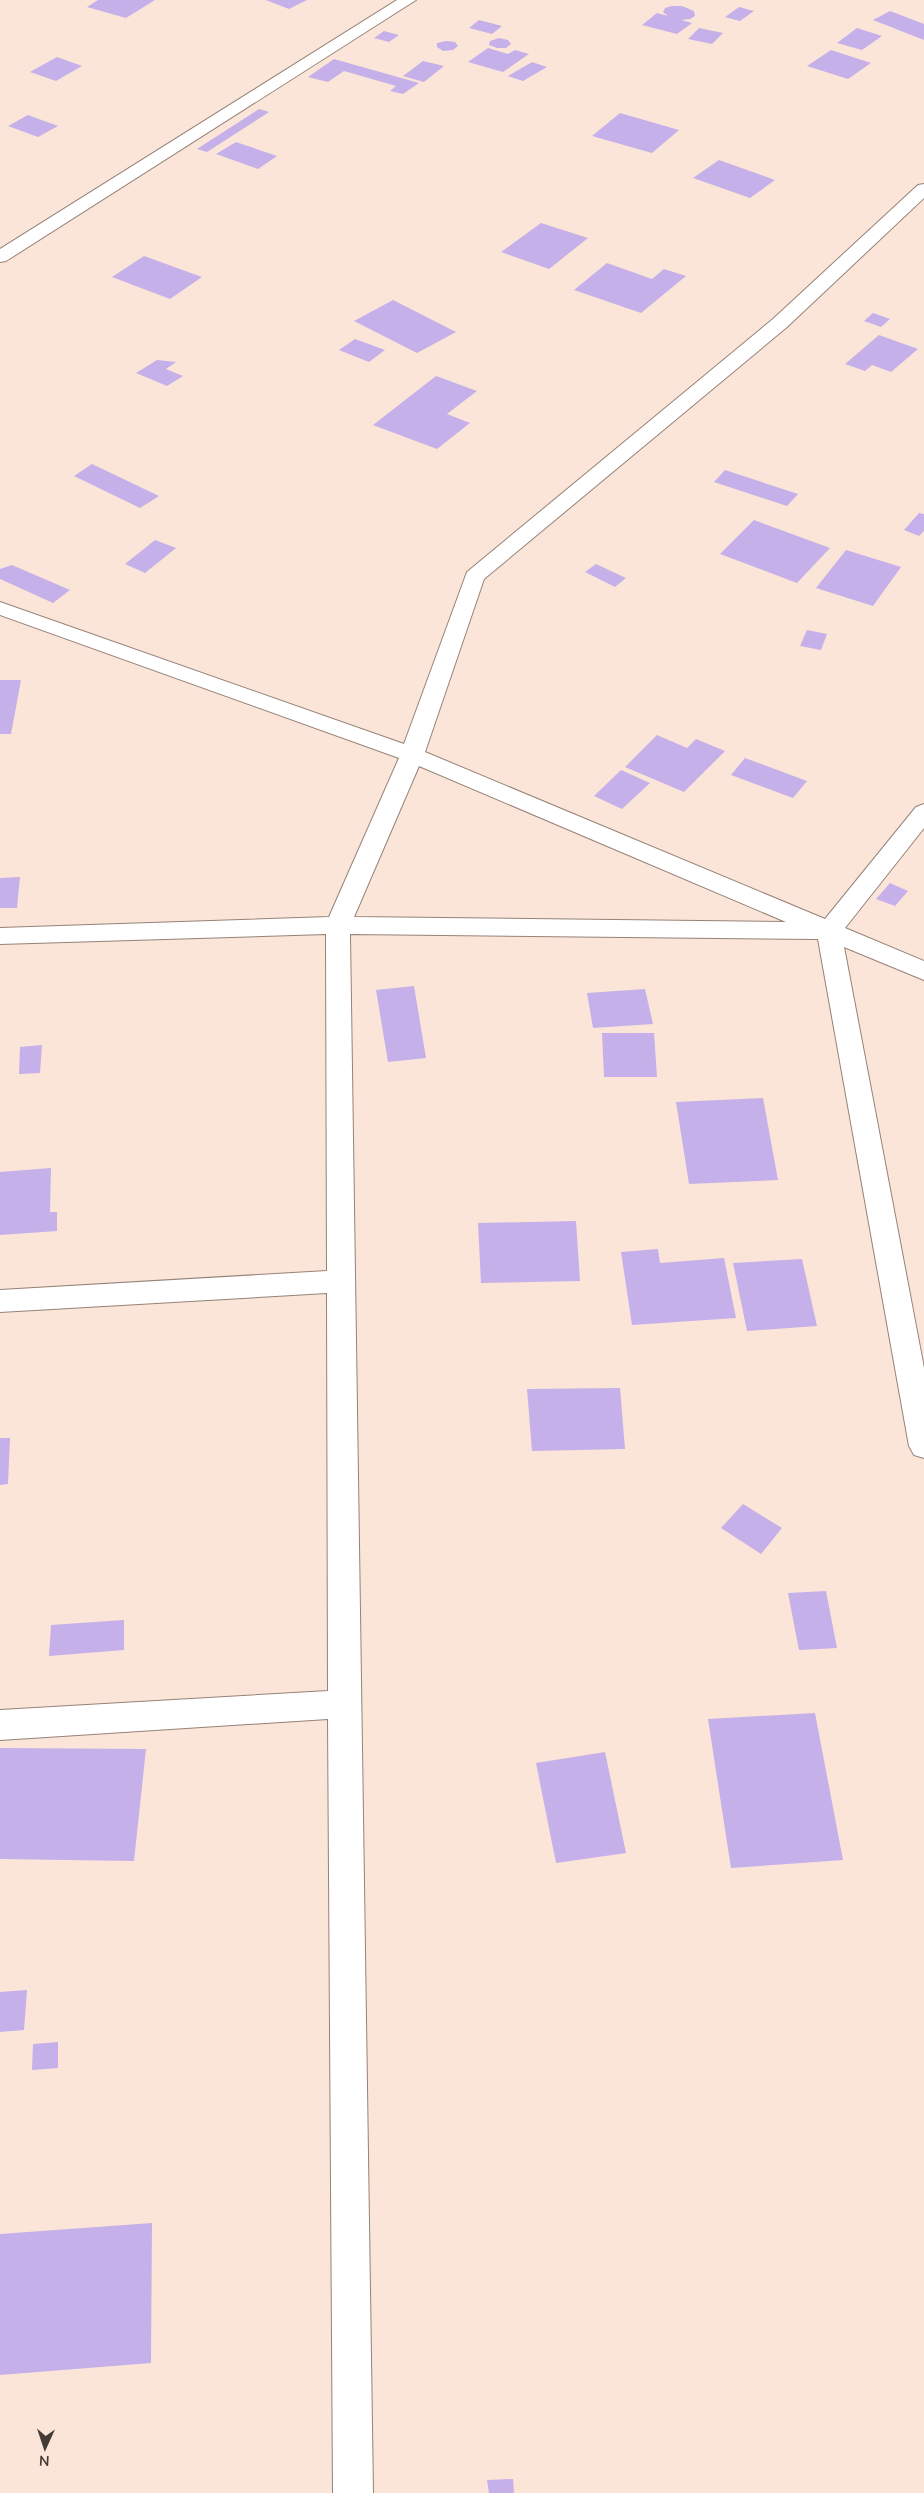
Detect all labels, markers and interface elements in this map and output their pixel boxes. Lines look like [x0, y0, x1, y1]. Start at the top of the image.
north arrow [20, 2423, 70, 2473]
text: N [39, 2451, 50, 2470]

